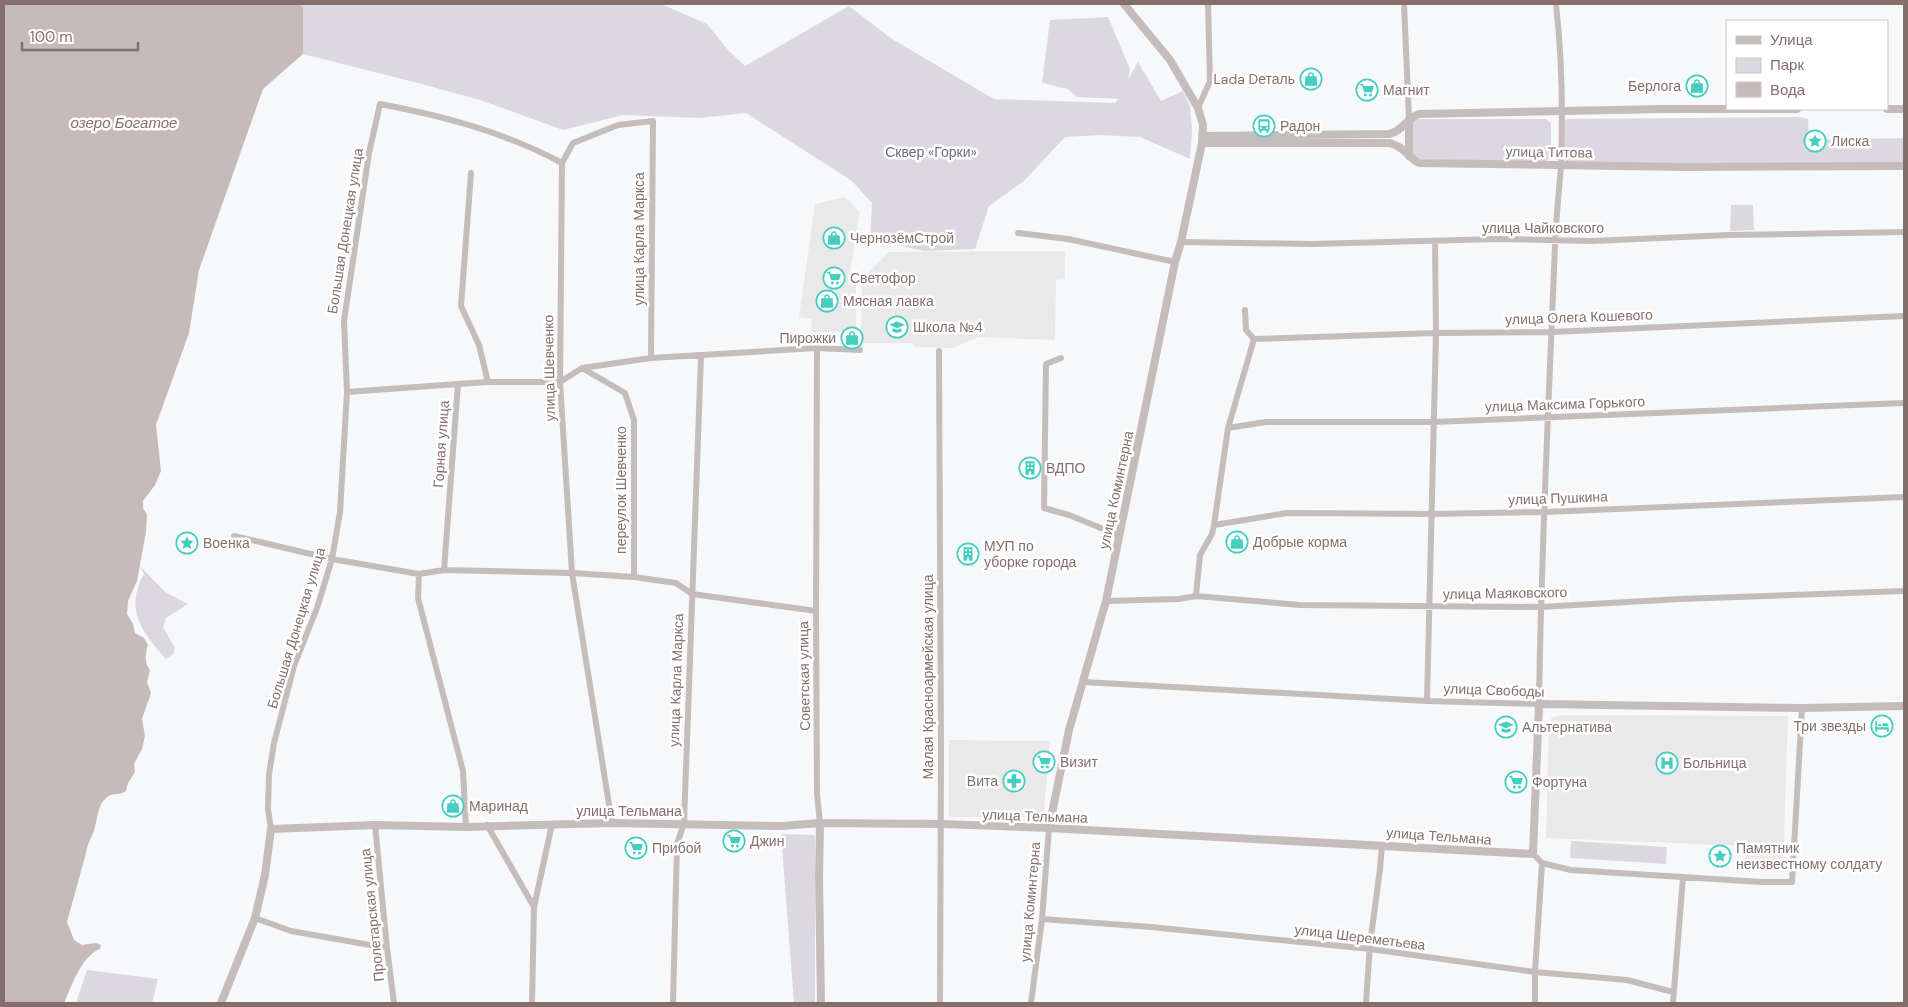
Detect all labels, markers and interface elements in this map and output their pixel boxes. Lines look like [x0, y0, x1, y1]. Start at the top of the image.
scale bar [22, 20, 139, 52]
legend [1726, 20, 1888, 110]
text: 100 m [30, 27, 73, 47]
text: Улица [1770, 30, 1813, 50]
text: Парк [1770, 55, 1804, 75]
shop icon: Lada Dеталь [1299, 67, 1323, 91]
place label: Lada Dеталь [1213, 70, 1295, 88]
shop icon: Берлога [1685, 74, 1709, 98]
place label: Берлога [1628, 77, 1681, 95]
supermarket icon: Магнит [1355, 78, 1379, 102]
text: Вода [1770, 80, 1806, 100]
place label: Магнит [1383, 81, 1430, 99]
water label: озеро Богатое [71, 113, 177, 133]
bus stop icon: Радон [1252, 114, 1276, 138]
place label: Радон [1280, 117, 1320, 135]
place icon: Лиска [1803, 129, 1827, 153]
place label: Лиска [1831, 132, 1869, 150]
street label: улица Титова [1505, 142, 1593, 162]
park label: Сквер «Горки» [885, 143, 977, 161]
street label: Большая Донецкая улица [323, 147, 367, 315]
street label: улица Карла Маркса [630, 172, 648, 306]
street label: улица Чайковского [1482, 219, 1604, 237]
shop icon: ЧернозёмСтрой [822, 226, 846, 250]
place label: ЧернозёмСтрой [850, 229, 954, 247]
supermarket icon: Светофор [822, 266, 846, 290]
place label: Светофор [850, 269, 916, 287]
shop icon: Мясная лавка [815, 289, 839, 313]
place label: Мясная лавка [843, 292, 934, 310]
street label: улица Олега Кошевого [1505, 305, 1653, 329]
street label: улица Шевченко [539, 314, 559, 421]
school or university icon: Школа №4 [885, 315, 909, 339]
place label: Школа №4 [913, 318, 983, 336]
shop icon: Пирожки [840, 326, 864, 350]
place label: Пирожки [779, 329, 836, 347]
street label: улица Максима Горького [1485, 392, 1646, 416]
street label: Горная улица [429, 400, 453, 488]
street label: переулок Шевченко [612, 426, 630, 554]
street label: улица Коминтерна [1095, 429, 1137, 551]
building icon: ВДПО [1018, 456, 1042, 480]
place label: ВДПО [1046, 459, 1086, 477]
street label: улица Пушкина [1508, 487, 1608, 509]
shop icon: Добрые корма [1225, 530, 1249, 554]
place icon: Военка [175, 531, 199, 555]
place label: Добрые корма [1253, 533, 1347, 551]
place label: Военка [203, 534, 250, 552]
place label: МУП по уборке города [984, 537, 1077, 571]
building icon: МУП по уборке города [956, 542, 980, 566]
street label: Большая Донецкая улица [263, 545, 329, 711]
street label: Малая Красноармейская улица [919, 574, 937, 779]
street label: улица Маяковского [1443, 583, 1568, 603]
street label: улица Карла Маркса [665, 613, 687, 747]
street label: Советская улица [794, 621, 814, 731]
street label: улица Свободы [1443, 679, 1545, 701]
hotel icon: Три звезды [1870, 714, 1894, 738]
school or university icon: Альтернатива [1494, 715, 1518, 739]
place label: Три звезды [1793, 717, 1866, 735]
place label: Альтернатива [1522, 718, 1612, 736]
supermarket icon: Визит [1032, 750, 1056, 774]
hospital icon: Больница [1655, 751, 1679, 775]
place label: Визит [1060, 753, 1098, 771]
place label: Больница [1683, 754, 1747, 772]
pharmacy icon: Вита [1002, 769, 1026, 793]
supermarket icon: Фортуна [1504, 770, 1528, 794]
place label: Вита [967, 772, 998, 790]
place label: Фортуна [1532, 773, 1587, 791]
shop icon: Маринад [441, 794, 465, 818]
place label: Маринад [469, 797, 528, 815]
street label: улица Тельмана [576, 802, 682, 820]
street label: улица Тельмана [982, 805, 1088, 827]
street label: улица Тельмана [1386, 823, 1493, 849]
supermarket icon: Джин [722, 829, 746, 853]
place label: Джин [750, 832, 784, 850]
supermarket icon: Прибой [624, 836, 648, 860]
place label: Прибой [652, 839, 701, 857]
place label: Памятник неизвестному солдату [1736, 839, 1882, 873]
street label: улица Коминтерна [1016, 841, 1044, 963]
place icon: Памятник неизвестному солдату [1708, 844, 1732, 868]
street label: Пролетарская улица [356, 847, 388, 982]
street label: улица Шереметьева [1293, 920, 1427, 954]

